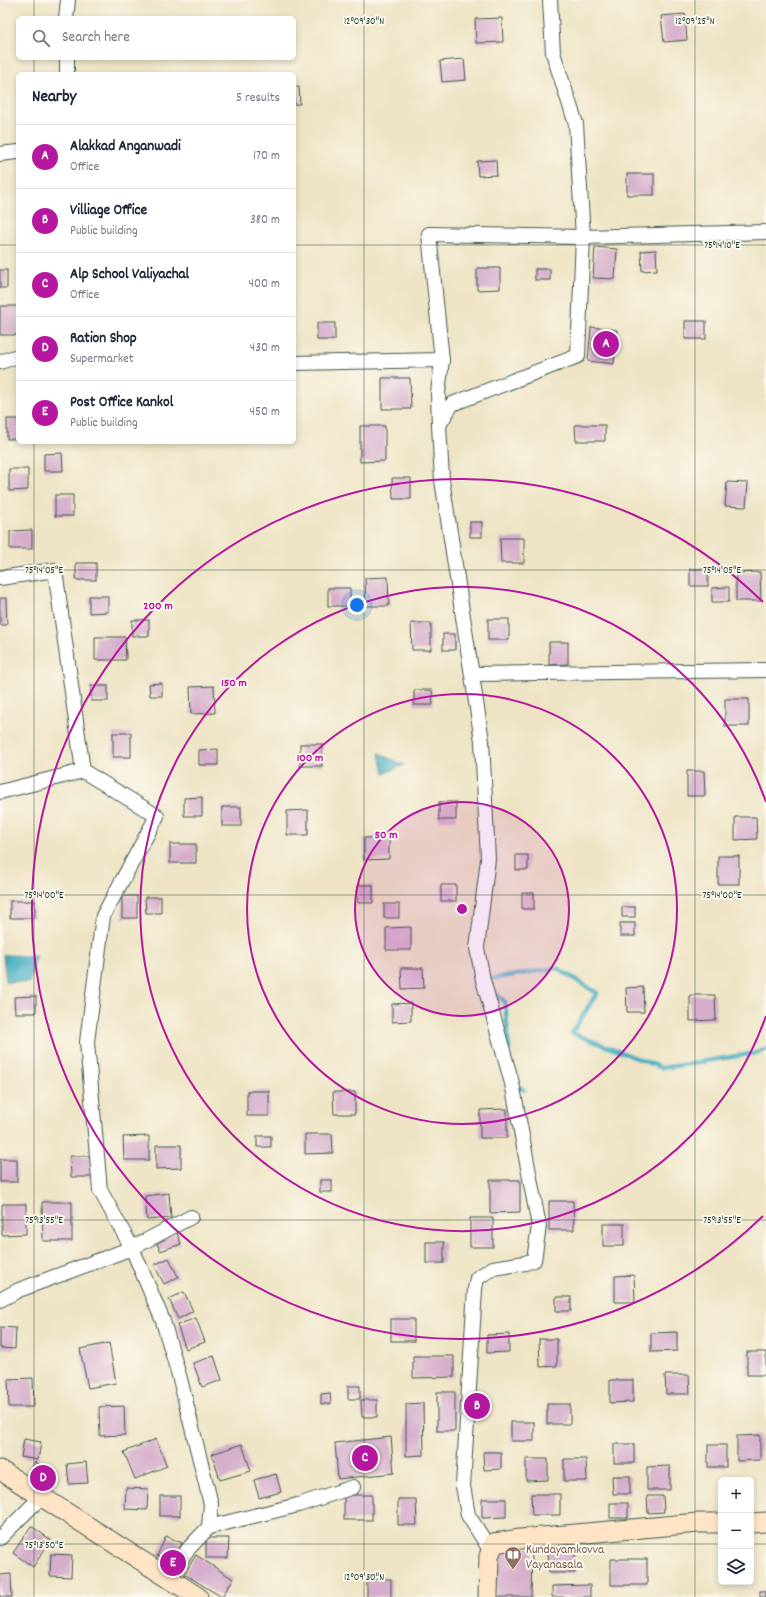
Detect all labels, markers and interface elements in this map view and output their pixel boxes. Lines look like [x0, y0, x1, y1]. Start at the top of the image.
text: 12°09'30"N [344, 15, 384, 29]
text: 12°09'25"N [675, 15, 715, 29]
search box [16, 16, 296, 60]
icon: search [30, 27, 52, 49]
text: Search here [62, 27, 130, 49]
text: Nearby [32, 86, 76, 110]
text: 5 results [236, 89, 280, 108]
text: Alakkad Anganwadi [70, 136, 181, 158]
text: A [41, 147, 49, 166]
text: 170 m [253, 147, 280, 166]
text: Office [70, 158, 99, 177]
text: Villiage Office [70, 200, 147, 222]
text: B [42, 211, 48, 230]
text: 380 m [250, 211, 280, 230]
text: Public building [70, 222, 138, 241]
text: 75°14'10"E [704, 239, 740, 253]
text: Alp School Valiyachal [70, 264, 189, 286]
text: C [42, 275, 48, 294]
text: 400 m [249, 275, 280, 294]
text: Office [70, 286, 99, 305]
text: Ration Shop [70, 328, 137, 350]
pin: A [593, 329, 619, 359]
text: D [42, 339, 48, 358]
text: 430 m [250, 339, 280, 358]
text: Supermarket [70, 350, 134, 369]
text: Post Office Kankol [70, 392, 173, 414]
text: E [42, 403, 48, 422]
text: 450 m [250, 403, 280, 422]
text: Public building [70, 414, 138, 433]
text: 75°14'05"E [25, 564, 64, 578]
text: 75°14'05"E [703, 564, 742, 578]
your location [347, 595, 367, 615]
text: 200 m [143, 598, 173, 615]
text: 150 m [221, 675, 247, 692]
text: 100 m [297, 750, 323, 767]
text: 50 m [374, 827, 398, 844]
text: 75°14'00"E [25, 889, 64, 903]
text: 75°14'00"E [703, 889, 742, 903]
centre of rings [455, 902, 469, 916]
text: 75°13'55"E [25, 1214, 63, 1228]
text: 75°13'55"E [703, 1214, 741, 1228]
pin: B [464, 1391, 490, 1421]
pin: C [352, 1443, 378, 1473]
pin: D [30, 1463, 56, 1493]
map controls [718, 1477, 754, 1585]
button: + [718, 1477, 754, 1513]
button: − [718, 1513, 754, 1549]
text: 75°13'50"E [25, 1539, 64, 1553]
place label: Kundayamkovva Vayanasala [526, 1541, 605, 1575]
library icon: Kundayamkovva Vayanasala [503, 1545, 523, 1570]
pin: E [160, 1548, 186, 1578]
button: layers [718, 1549, 754, 1585]
text: 12°09'30"N [344, 1571, 384, 1585]

